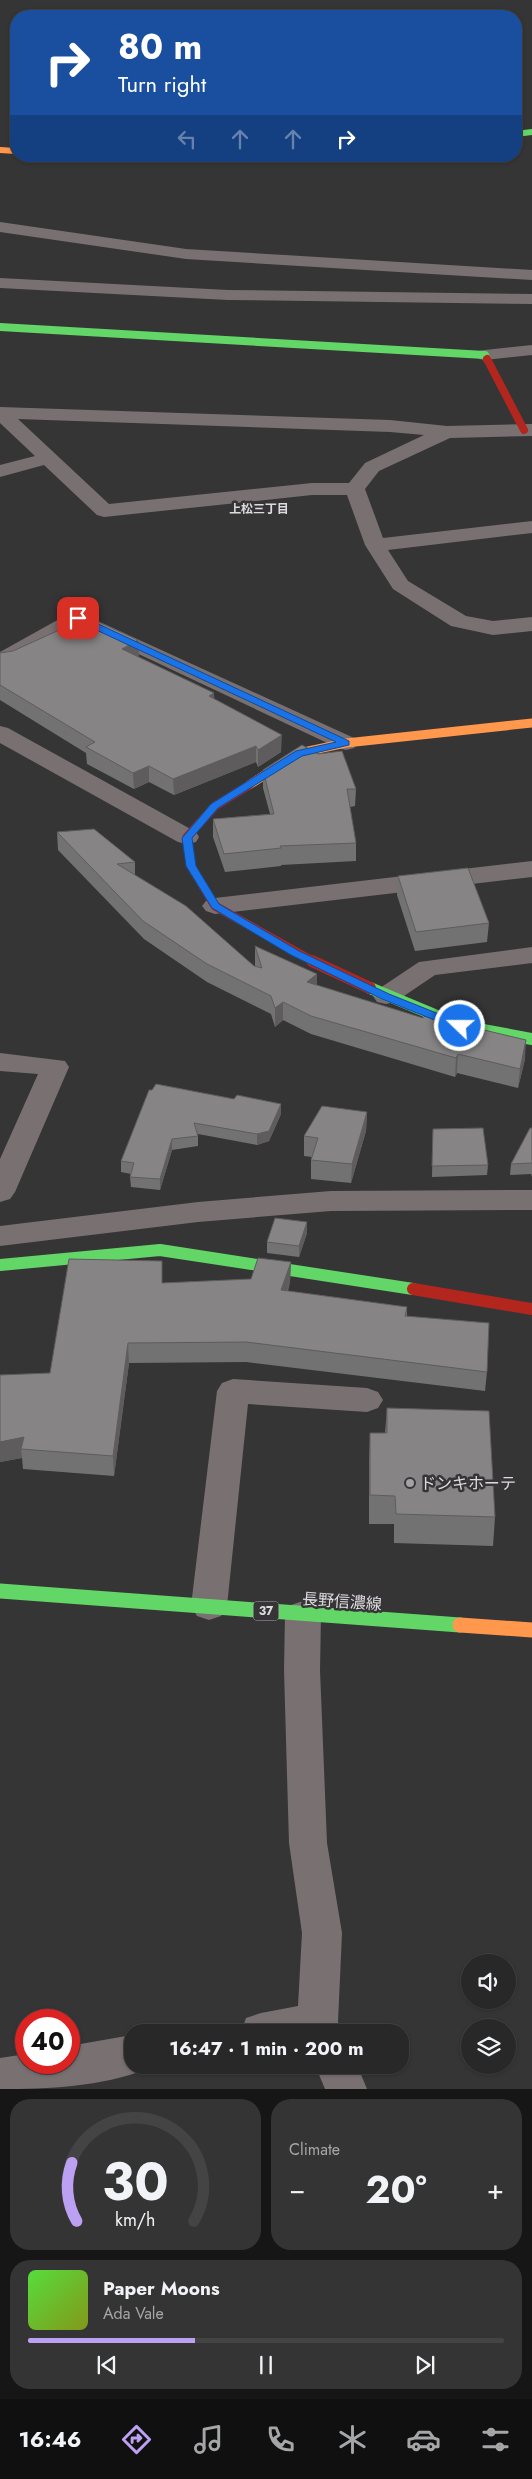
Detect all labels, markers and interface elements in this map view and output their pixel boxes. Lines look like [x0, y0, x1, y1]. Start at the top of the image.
text: 80 m [118, 22, 202, 72]
icon: right [35, 30, 100, 95]
text: Turn right [118, 68, 206, 100]
icon: left [173, 125, 201, 153]
icon: ahead [226, 125, 254, 153]
icon: ahead [279, 125, 307, 153]
icon: right [332, 125, 360, 153]
district label: 上松三丁目 [229, 500, 289, 518]
pin [57, 597, 99, 639]
icon: arrive [64, 604, 92, 632]
position arrow [433, 999, 485, 1051]
place label: ドンキホーテ [420, 1472, 516, 1495]
marker: ドンキホーテ [404, 1477, 416, 1489]
street label: 長野信濃線 [301, 1587, 383, 1616]
road number: 37 [254, 1602, 278, 1620]
map controls [461, 1954, 516, 2074]
button: sound [461, 1954, 516, 2009]
speed limit sign: 40 [15, 2009, 80, 2074]
button: layers [461, 2019, 516, 2074]
text: 16:47 · 1 min · 200 m [169, 2035, 364, 2062]
text: Climate [289, 2138, 340, 2161]
text: 30 [102, 2144, 169, 2220]
text: 20° [365, 2162, 427, 2217]
text: − [289, 2169, 306, 2210]
text: + [487, 2169, 504, 2210]
text: km/h [115, 2207, 156, 2233]
text: Paper Moons [103, 2275, 220, 2302]
text: Ada Vale [103, 2302, 164, 2325]
icon: previous [93, 2351, 121, 2379]
icon: pause [252, 2351, 280, 2379]
icon: next [411, 2351, 439, 2379]
icon: directions [119, 2422, 154, 2457]
icon: music [191, 2422, 226, 2457]
icon: phone [263, 2422, 298, 2457]
icon: climate [335, 2422, 370, 2457]
icon: car [406, 2422, 441, 2457]
icon: filters [478, 2422, 513, 2457]
text: 16:46 [18, 2423, 82, 2455]

